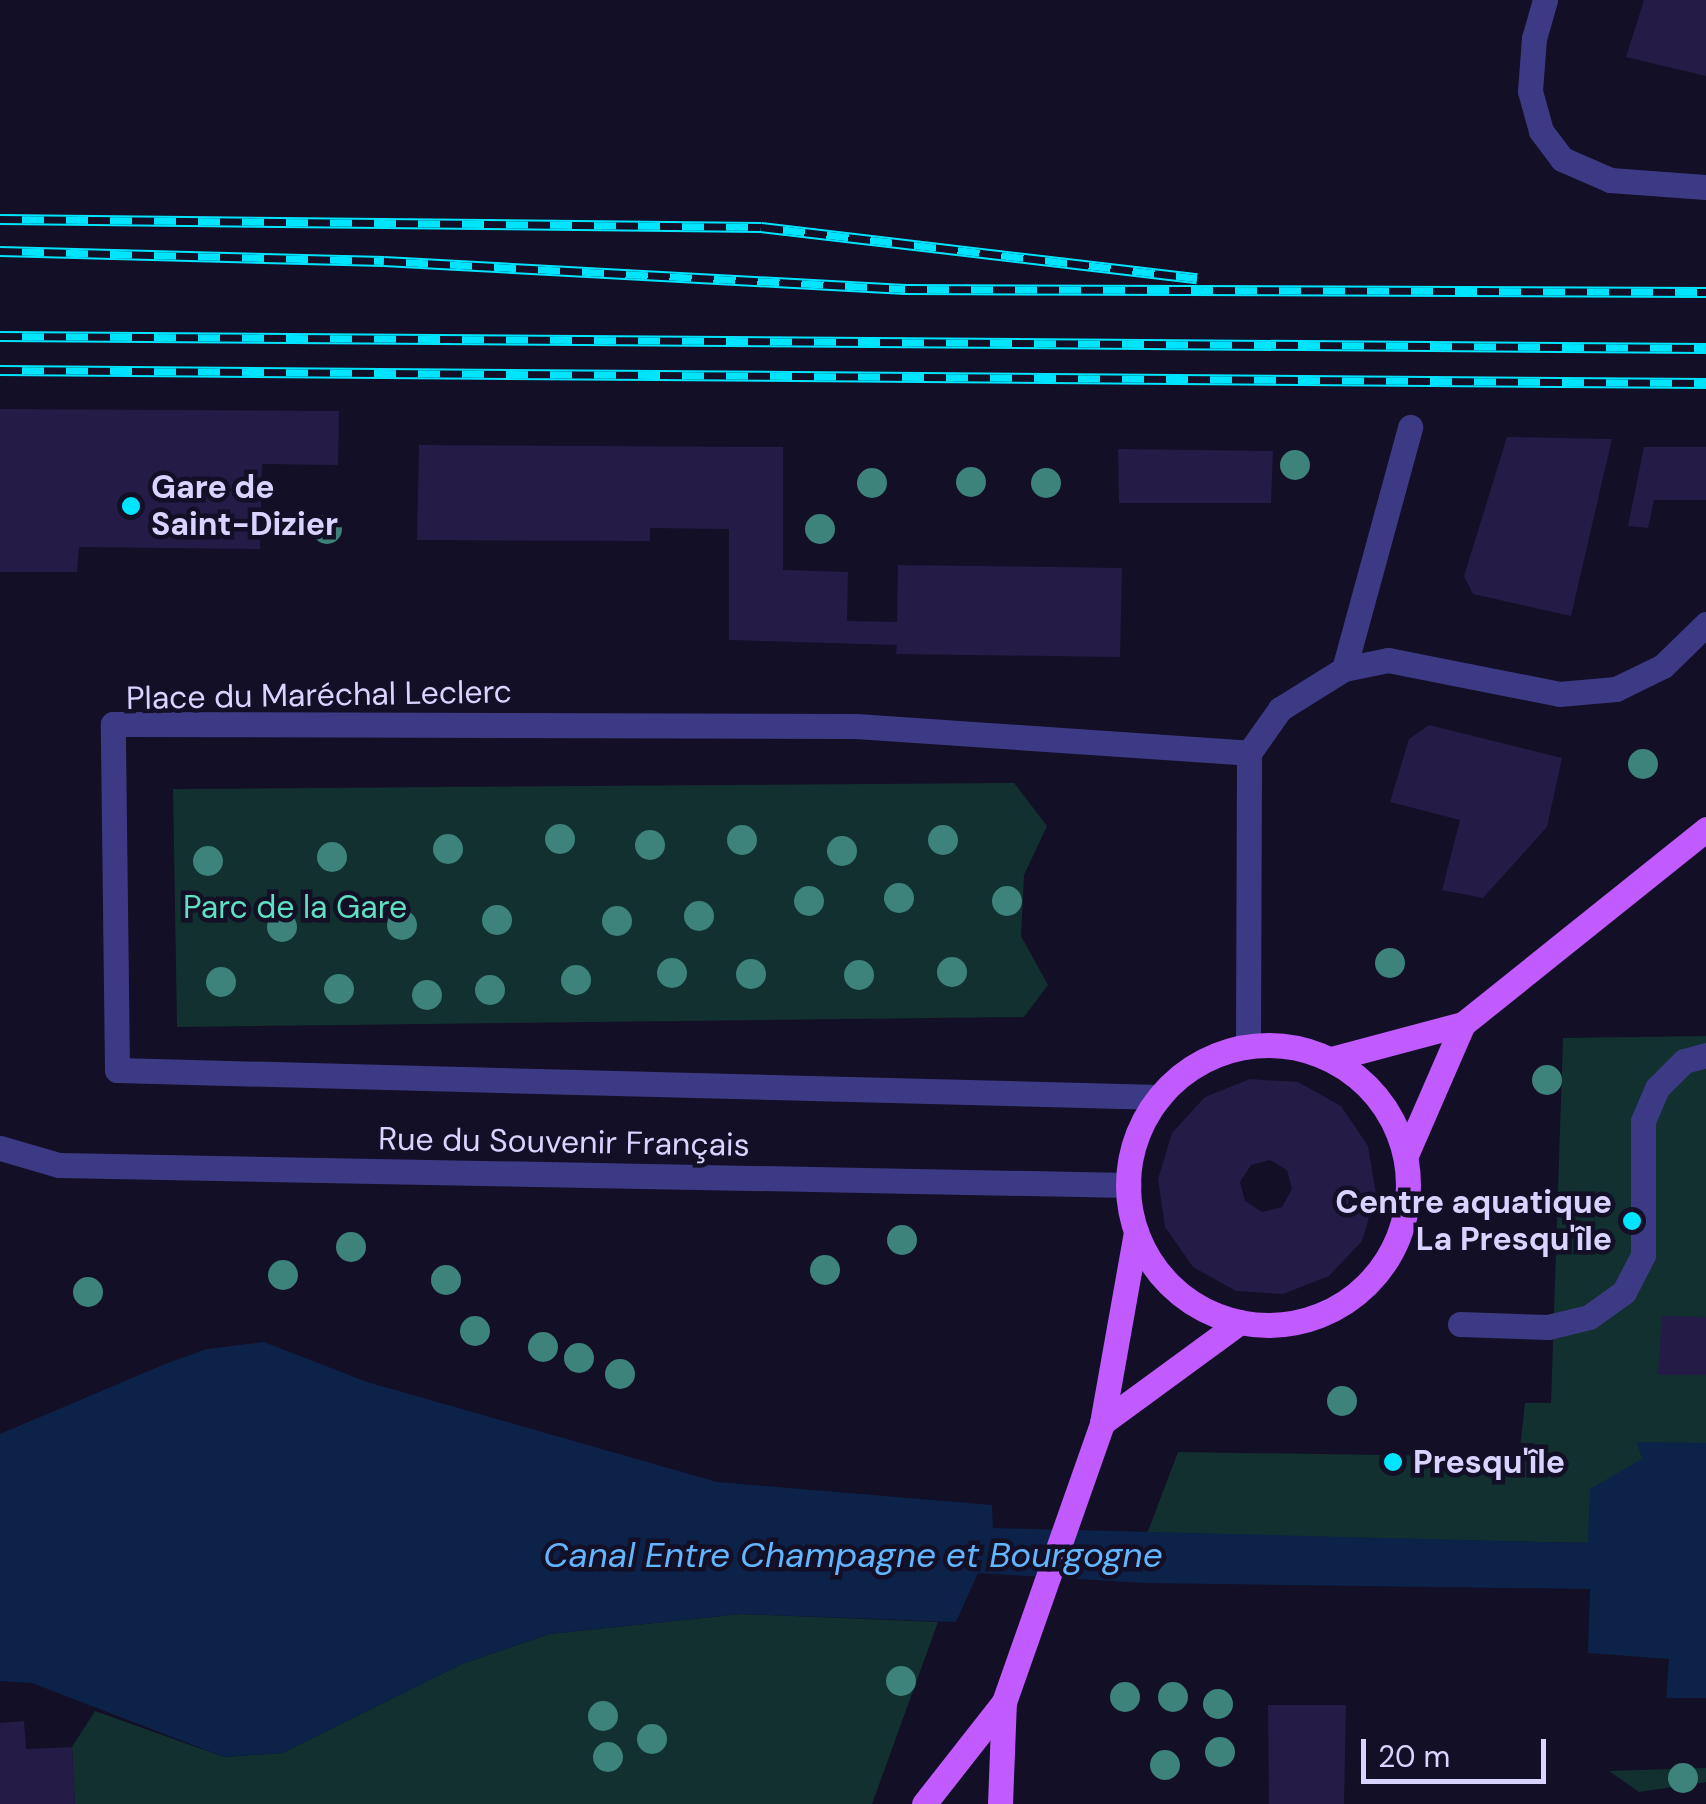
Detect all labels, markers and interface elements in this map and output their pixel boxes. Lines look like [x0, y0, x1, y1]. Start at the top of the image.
place label: Gare de Saint-Dizier [151, 469, 338, 544]
marker: Gare de Saint-Dizier [120, 495, 142, 517]
street label: Place du Maréchal Leclerc [126, 672, 512, 718]
park label: Parc de la Gare [183, 888, 407, 926]
street label: Rue du Souvenir Français [378, 1120, 750, 1164]
place label: Centre aquatique La Presqu'île [1335, 1184, 1612, 1259]
marker: Centre aquatique La Presqu'île [1621, 1210, 1643, 1232]
place label: Presqu'île [1413, 1443, 1565, 1481]
marker: Presqu'île [1382, 1451, 1404, 1473]
water label: Canal Entre Champagne et Bourgogne [543, 1534, 1163, 1576]
scale bar [1366, 1719, 1551, 1781]
text: 20 m [1378, 1737, 1450, 1776]

